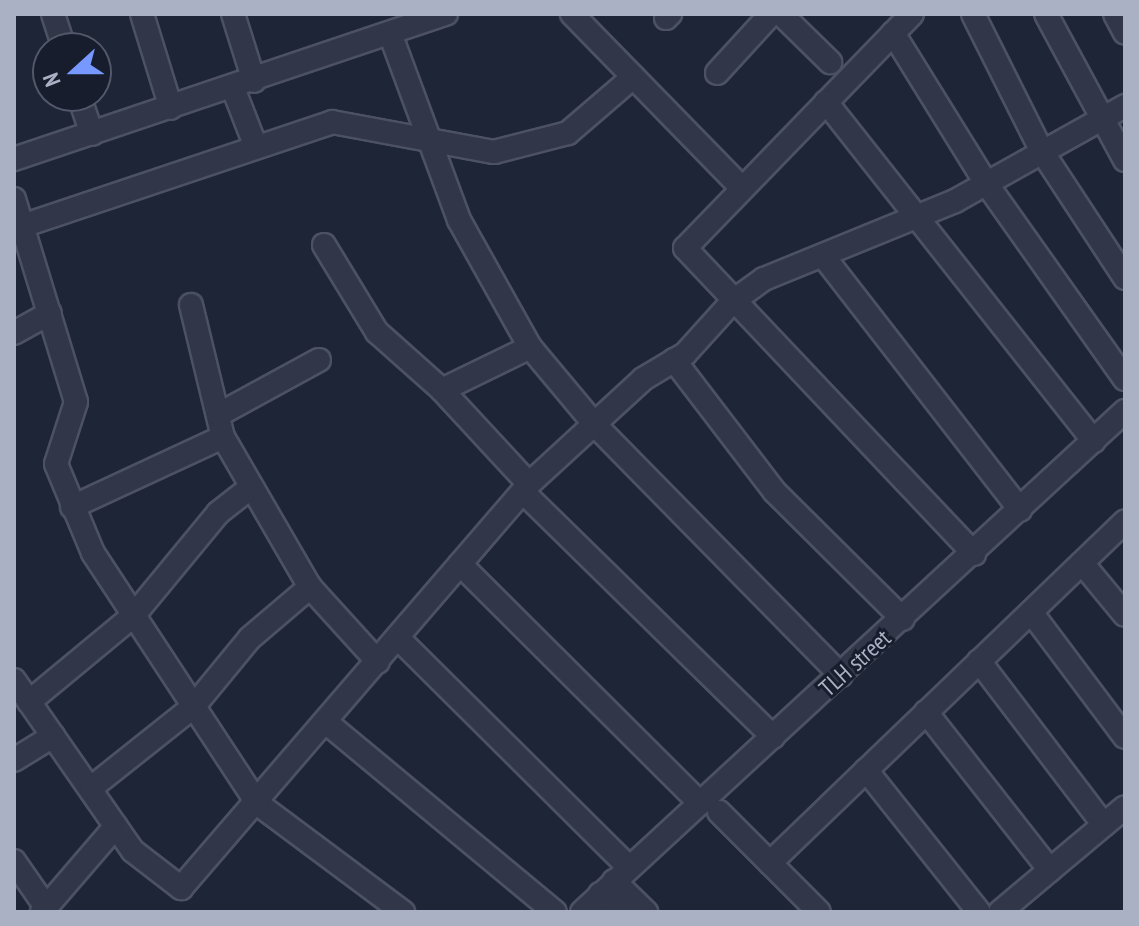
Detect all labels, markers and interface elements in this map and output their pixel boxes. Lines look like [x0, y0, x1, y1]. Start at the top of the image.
north arrow [32, 32, 112, 112]
text: N [36, 69, 67, 90]
street label: TLH street [813, 623, 897, 703]

